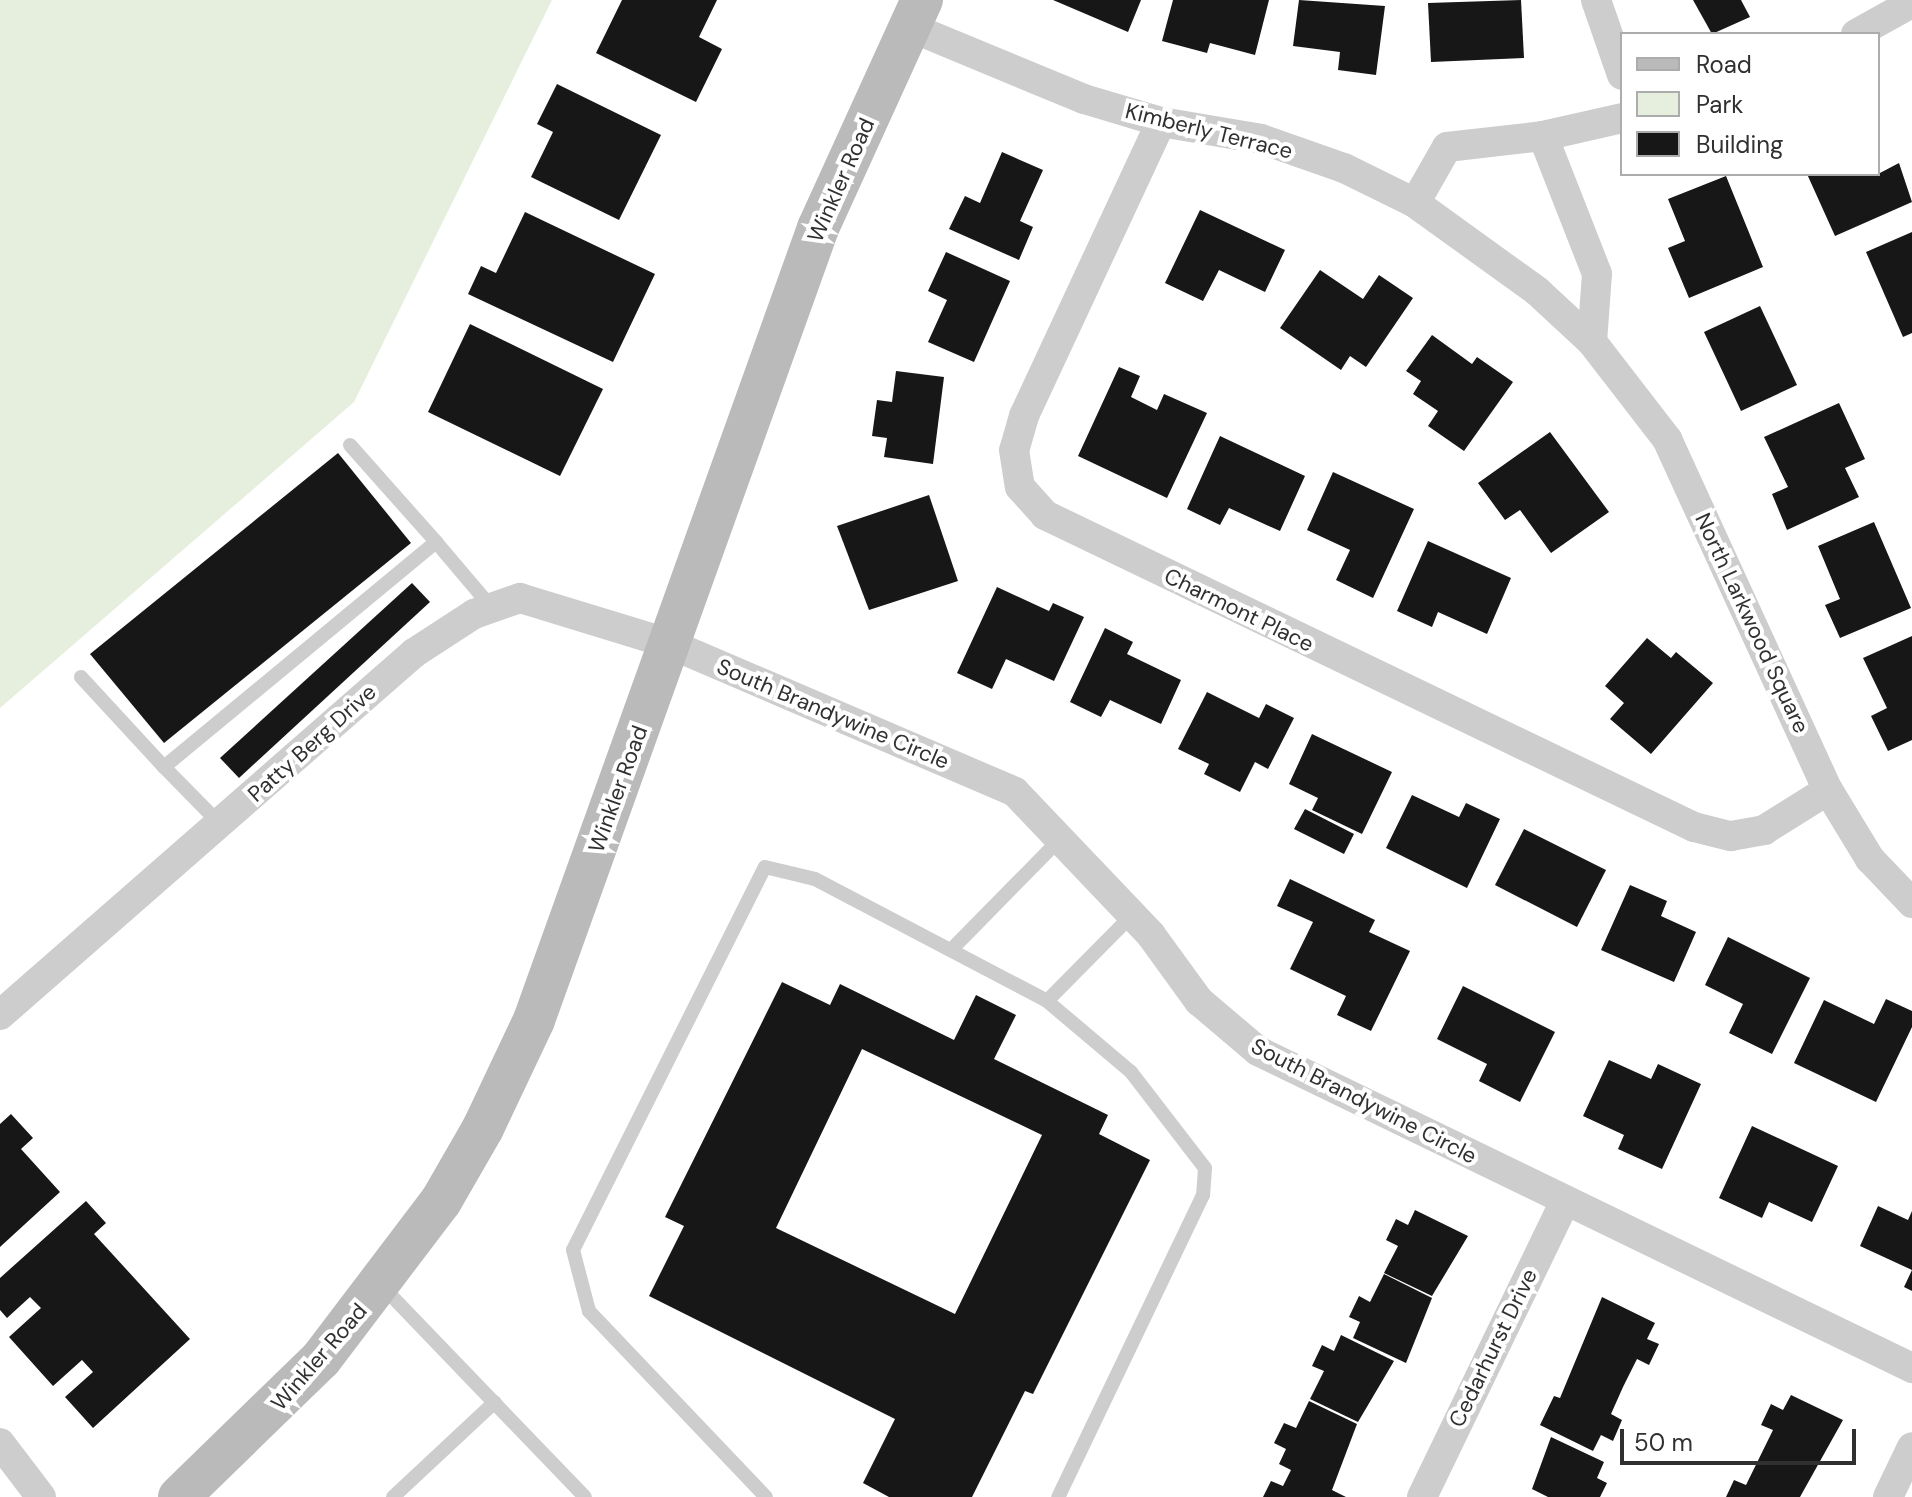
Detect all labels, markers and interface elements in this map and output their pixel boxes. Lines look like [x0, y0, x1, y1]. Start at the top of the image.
legend [1620, 32, 1880, 176]
text: Road [1696, 49, 1752, 80]
text: Park [1696, 89, 1743, 120]
street label: Kimberly Terrace [1123, 97, 1295, 165]
street label: Winkler Road [802, 114, 880, 246]
text: Building [1696, 129, 1783, 160]
street label: North Larkwood Square [1689, 509, 1815, 737]
street label: Charmont Place [1160, 562, 1318, 658]
street label: South Brandywine Circle [713, 653, 953, 775]
street label: Patty Berg Drive [243, 679, 381, 807]
street label: Winkler Road [583, 722, 653, 856]
street label: South Brandywine Circle [1247, 1033, 1481, 1169]
street label: Cedarhurst Drive [1443, 1265, 1543, 1431]
street label: Winkler Road [265, 1298, 373, 1416]
scale bar [1624, 1413, 1860, 1463]
text: 50 m [1634, 1427, 1693, 1458]

